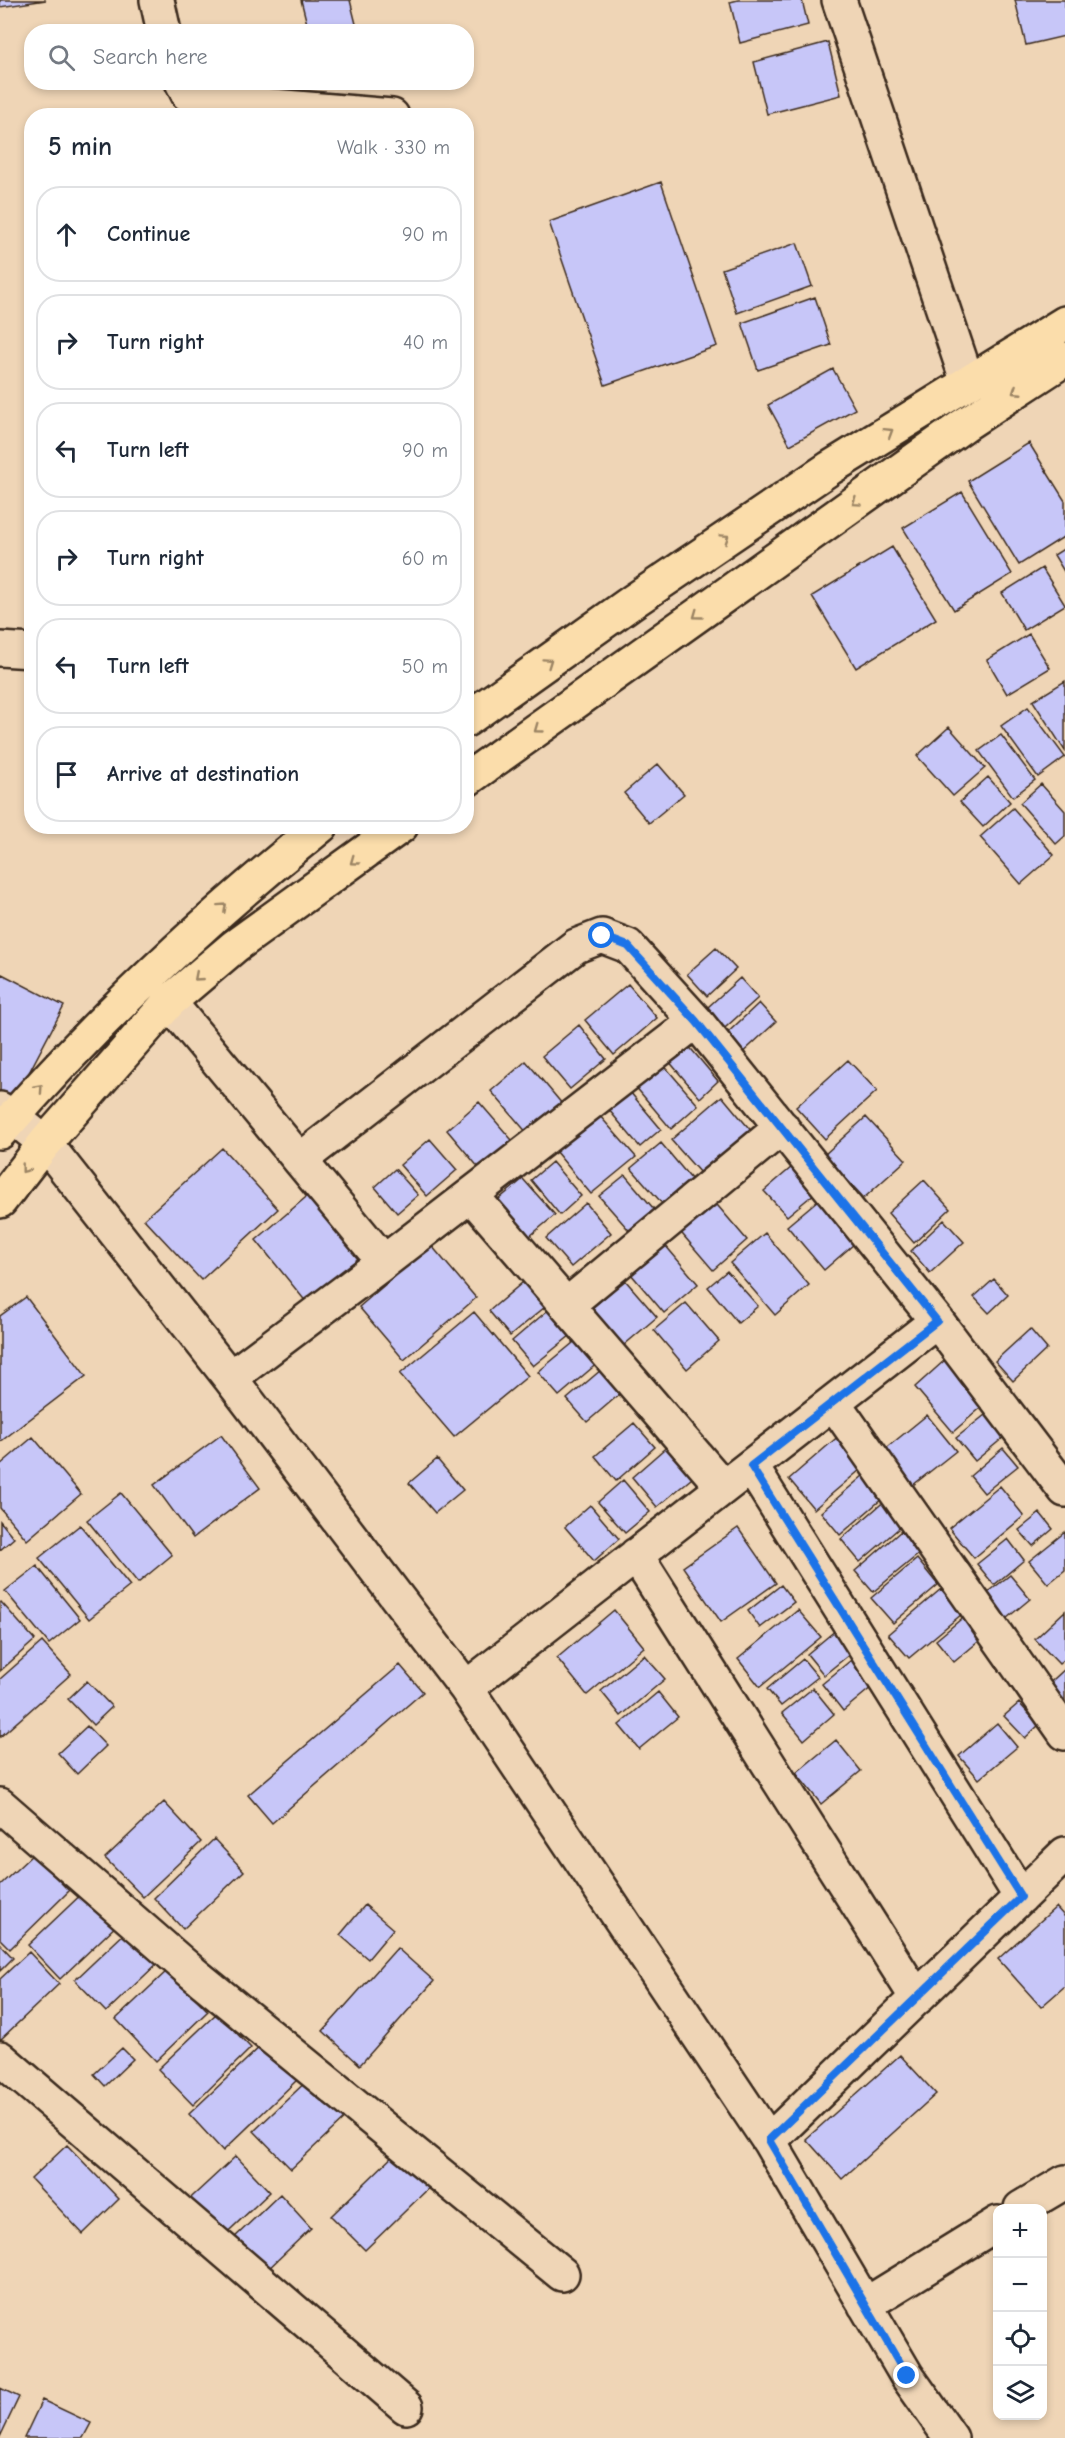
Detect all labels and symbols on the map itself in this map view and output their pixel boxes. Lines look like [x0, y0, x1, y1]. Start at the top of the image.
one-way arrow [1012, 384, 1023, 395]
one-way arrow [883, 427, 893, 439]
one-way arrow [851, 495, 862, 506]
one-way arrow [719, 534, 730, 545]
one-way arrow [692, 608, 703, 619]
one-way arrow [542, 658, 553, 669]
one-way arrow [534, 721, 545, 732]
one-way arrow [349, 853, 360, 864]
one-way arrow [216, 903, 226, 914]
route start [588, 922, 614, 948]
one-way arrow [194, 970, 205, 981]
one-way arrow [32, 1085, 43, 1095]
one-way arrow [22, 1162, 33, 1173]
route end [893, 2362, 919, 2388]

